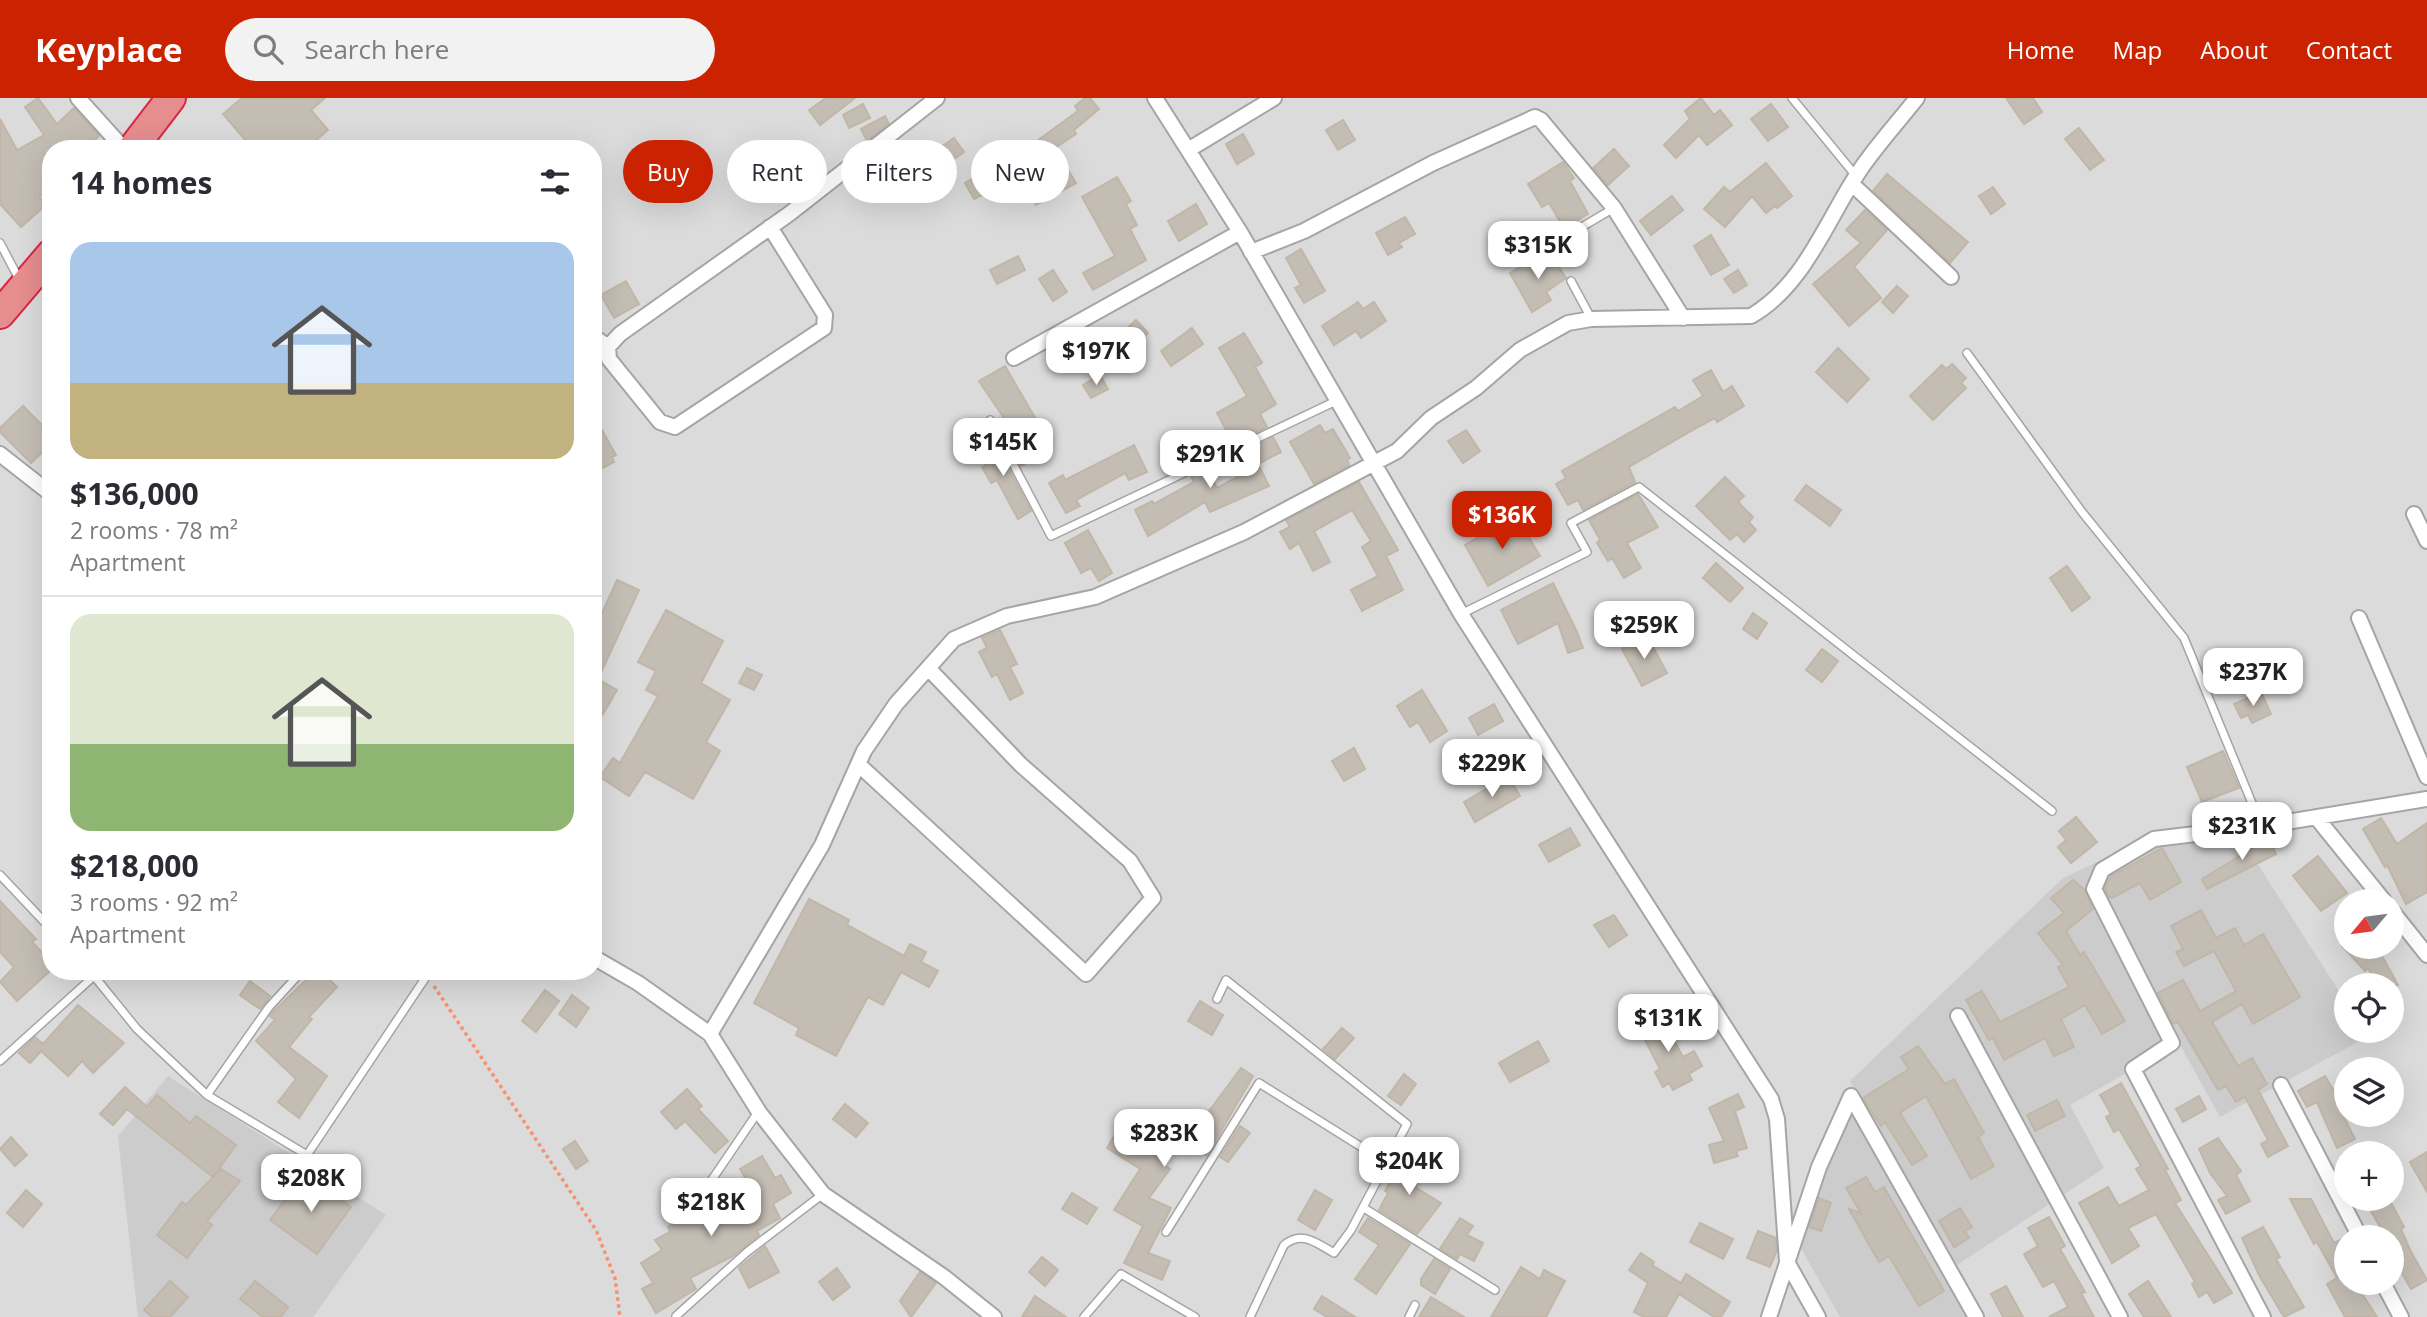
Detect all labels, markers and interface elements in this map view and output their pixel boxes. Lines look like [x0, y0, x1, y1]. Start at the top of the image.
search box [225, 18, 715, 81]
text: Keyplace [35, 27, 183, 72]
icon: search [249, 30, 287, 68]
text: Search here [305, 31, 449, 67]
text: Home [2007, 33, 2075, 66]
text: Map [2113, 33, 2162, 66]
text: About [2200, 33, 2268, 66]
text: Contact [2306, 33, 2392, 66]
chip: Buy [623, 140, 713, 203]
chip: Rent [727, 140, 827, 203]
chip: Filters [841, 140, 957, 203]
chip: New [971, 140, 1069, 203]
text: 14 homes [70, 162, 213, 203]
icon: filters [536, 163, 574, 201]
pin: $315K [1489, 222, 1587, 281]
text: $315K [1504, 228, 1572, 260]
icon: home [259, 287, 385, 413]
pin: $197K [1047, 328, 1145, 387]
text: $197K [1062, 334, 1130, 366]
pin: $145K [954, 418, 1052, 478]
text: $145K [969, 425, 1037, 457]
pin: $291K [1161, 430, 1259, 490]
text: $291K [1176, 437, 1244, 469]
text: $136,000 [70, 473, 199, 514]
pin: $136K [1453, 491, 1551, 551]
text: $136K [1468, 498, 1536, 530]
text: 2 rooms · 78 m² [70, 514, 238, 546]
text: Apartment [70, 546, 186, 578]
pin: $259K [1595, 602, 1693, 661]
text: $259K [1610, 608, 1678, 640]
pin: $237K [2204, 648, 2302, 708]
text: $237K [2219, 655, 2287, 687]
icon: home [259, 659, 385, 785]
pin: $229K [1443, 740, 1541, 799]
text: $229K [1458, 746, 1526, 778]
pin: $231K [2193, 802, 2291, 862]
text: $231K [2208, 809, 2276, 841]
text: $218,000 [70, 845, 199, 886]
text: 3 rooms · 92 m² [70, 886, 238, 918]
north arrow [2334, 889, 2404, 959]
map controls [2334, 889, 2404, 1295]
text: Apartment [70, 918, 186, 950]
button: locate [2334, 973, 2404, 1043]
pin: $131K [1619, 995, 1717, 1054]
text: $131K [1634, 1001, 1702, 1033]
button: layers [2334, 1057, 2404, 1127]
pin: $283K [1115, 1110, 1213, 1169]
text: $283K [1130, 1116, 1198, 1148]
pin: $204K [1360, 1138, 1458, 1197]
button: + [2334, 1141, 2404, 1211]
text: $204K [1375, 1144, 1443, 1176]
pin: $208K [262, 1154, 360, 1214]
text: $208K [277, 1161, 345, 1193]
pin: $218K [662, 1178, 760, 1238]
text: $218K [677, 1185, 745, 1217]
button: − [2334, 1225, 2404, 1295]

